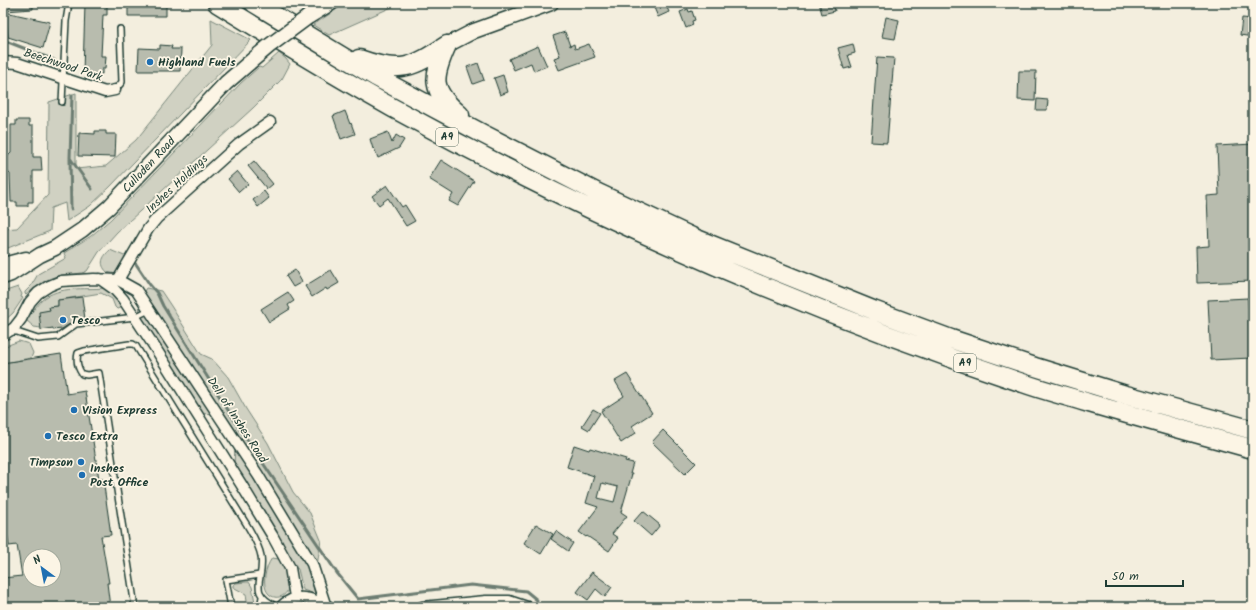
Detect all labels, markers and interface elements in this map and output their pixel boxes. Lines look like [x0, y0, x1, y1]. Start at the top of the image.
street label: Beechwood Park [21, 43, 105, 87]
place label: Highland Fuels [158, 53, 236, 72]
marker: Highland Fuels [145, 57, 155, 67]
road number: A9 [436, 128, 458, 146]
street label: Culloden Road [118, 132, 181, 197]
street label: Inshes Holdings [141, 150, 213, 218]
place label: Tesco [71, 311, 101, 330]
marker: Tesco [58, 315, 68, 325]
road number: A9 [954, 354, 976, 372]
street label: Dell of Inshes Road [202, 373, 273, 468]
place label: Vision Express [82, 401, 158, 420]
marker: Vision Express [69, 405, 79, 415]
place label: Tesco Extra [56, 427, 118, 446]
marker: Tesco Extra [43, 431, 53, 441]
place label: Timpson [29, 453, 73, 472]
marker: Timpson [76, 457, 86, 467]
place label: Inshes Post Office [90, 459, 148, 492]
marker: Inshes Post Office [77, 470, 87, 480]
north arrow [22, 548, 62, 588]
text: N [30, 551, 45, 570]
scale bar [1106, 562, 1183, 588]
text: 50 m [1112, 567, 1139, 586]

